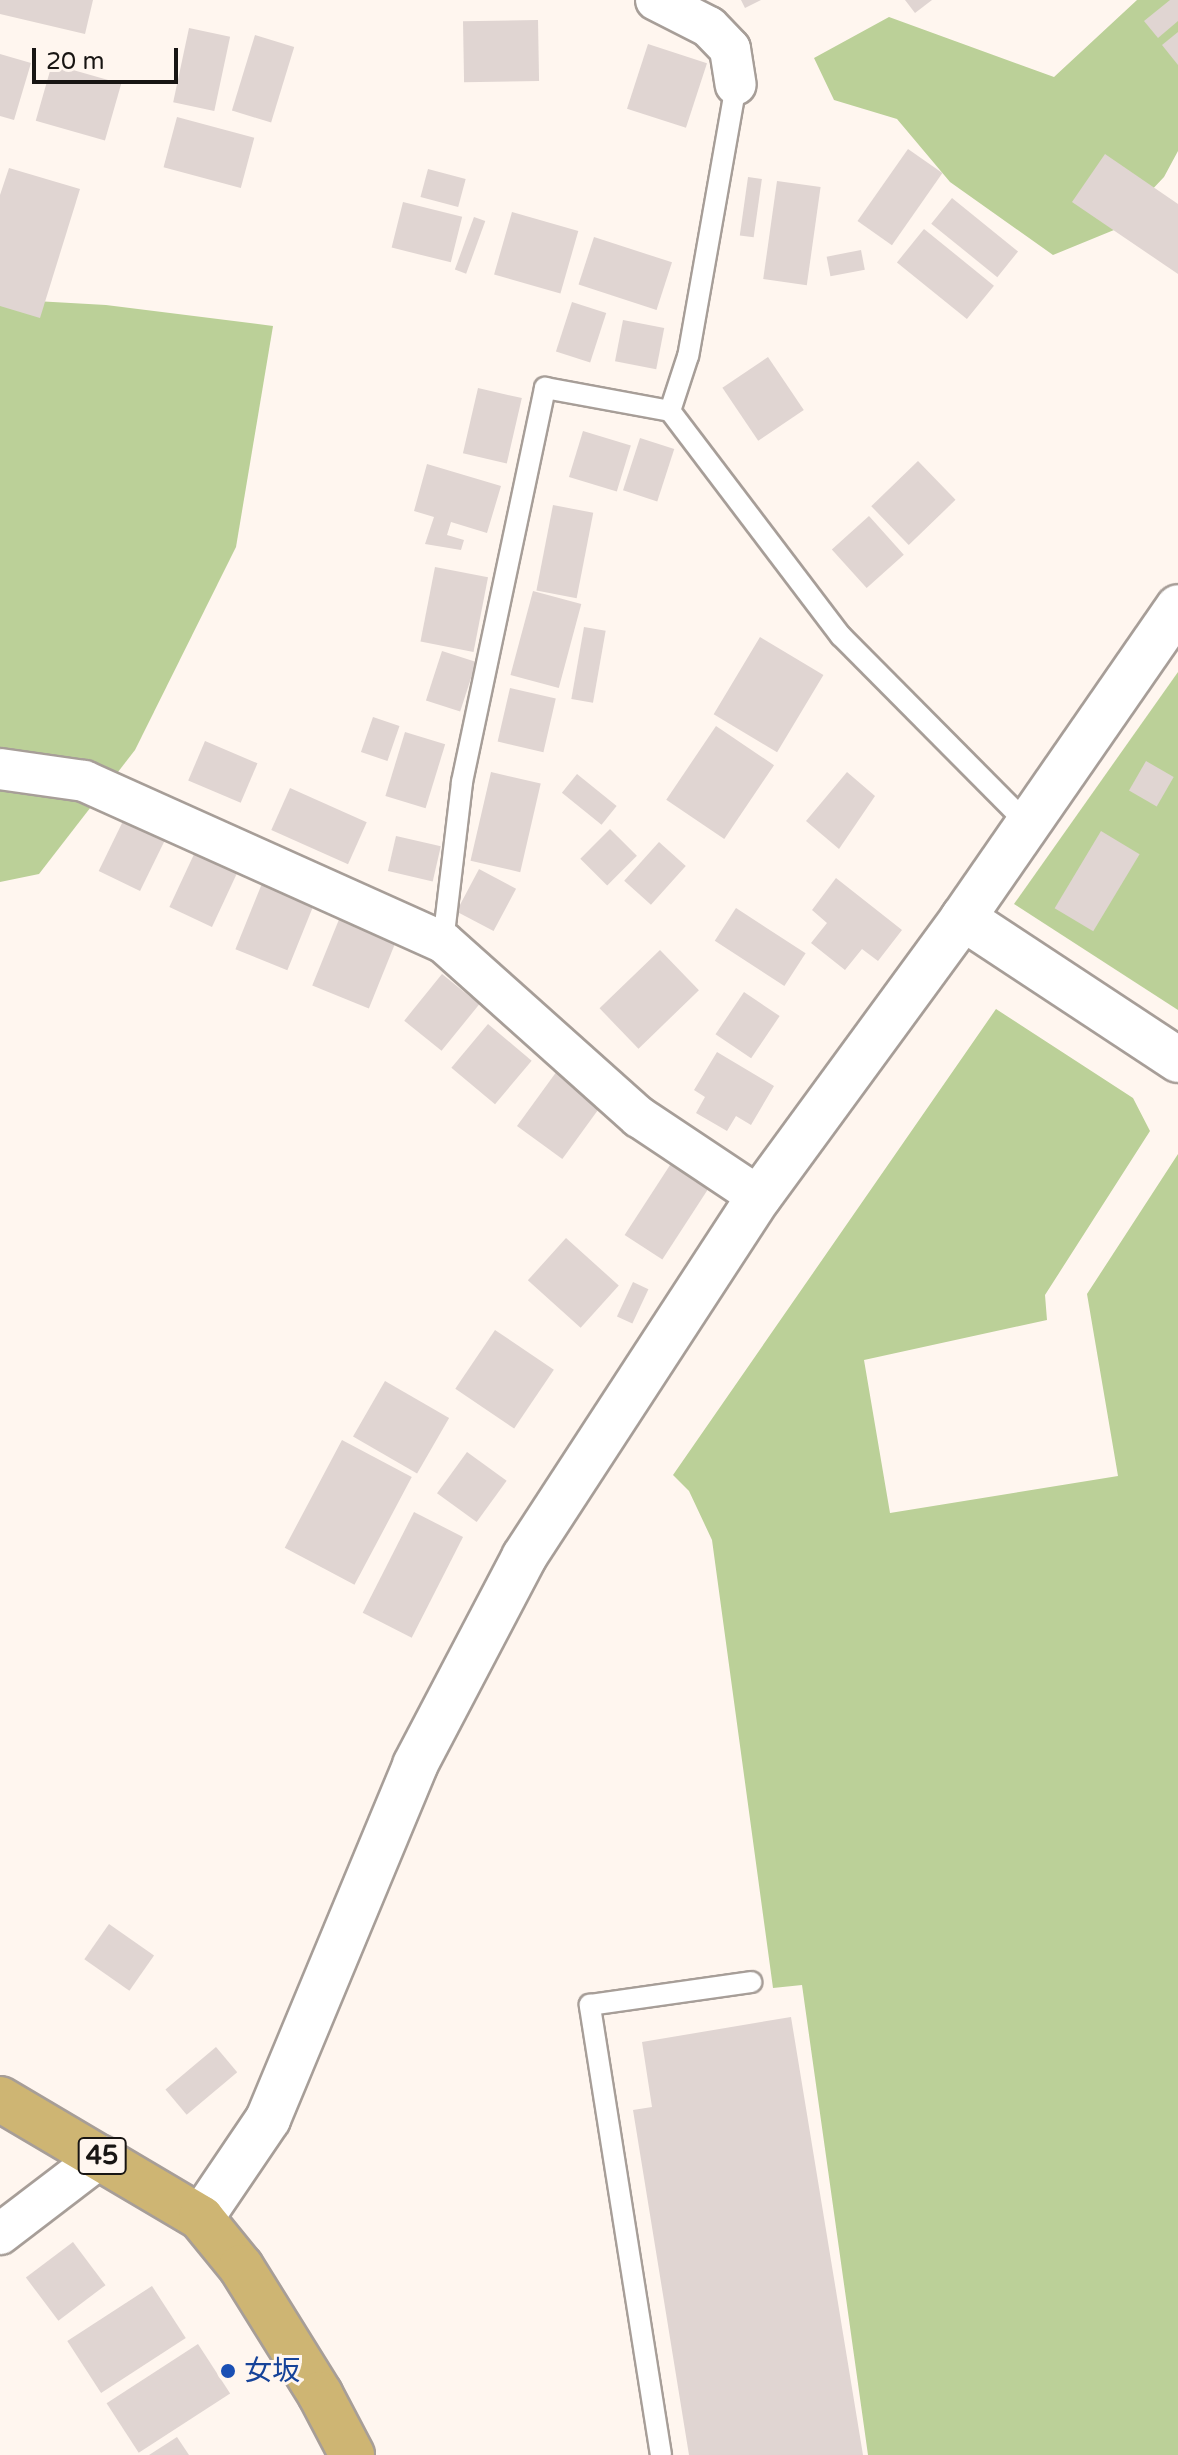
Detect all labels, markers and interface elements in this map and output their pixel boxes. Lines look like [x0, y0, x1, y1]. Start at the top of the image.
scale bar [36, 32, 182, 82]
text: 20 m [46, 47, 104, 76]
road number: 45 [76, 2134, 128, 2178]
place label: 女坂 [244, 2354, 300, 2388]
marker: 女坂 [219, 2362, 237, 2380]

